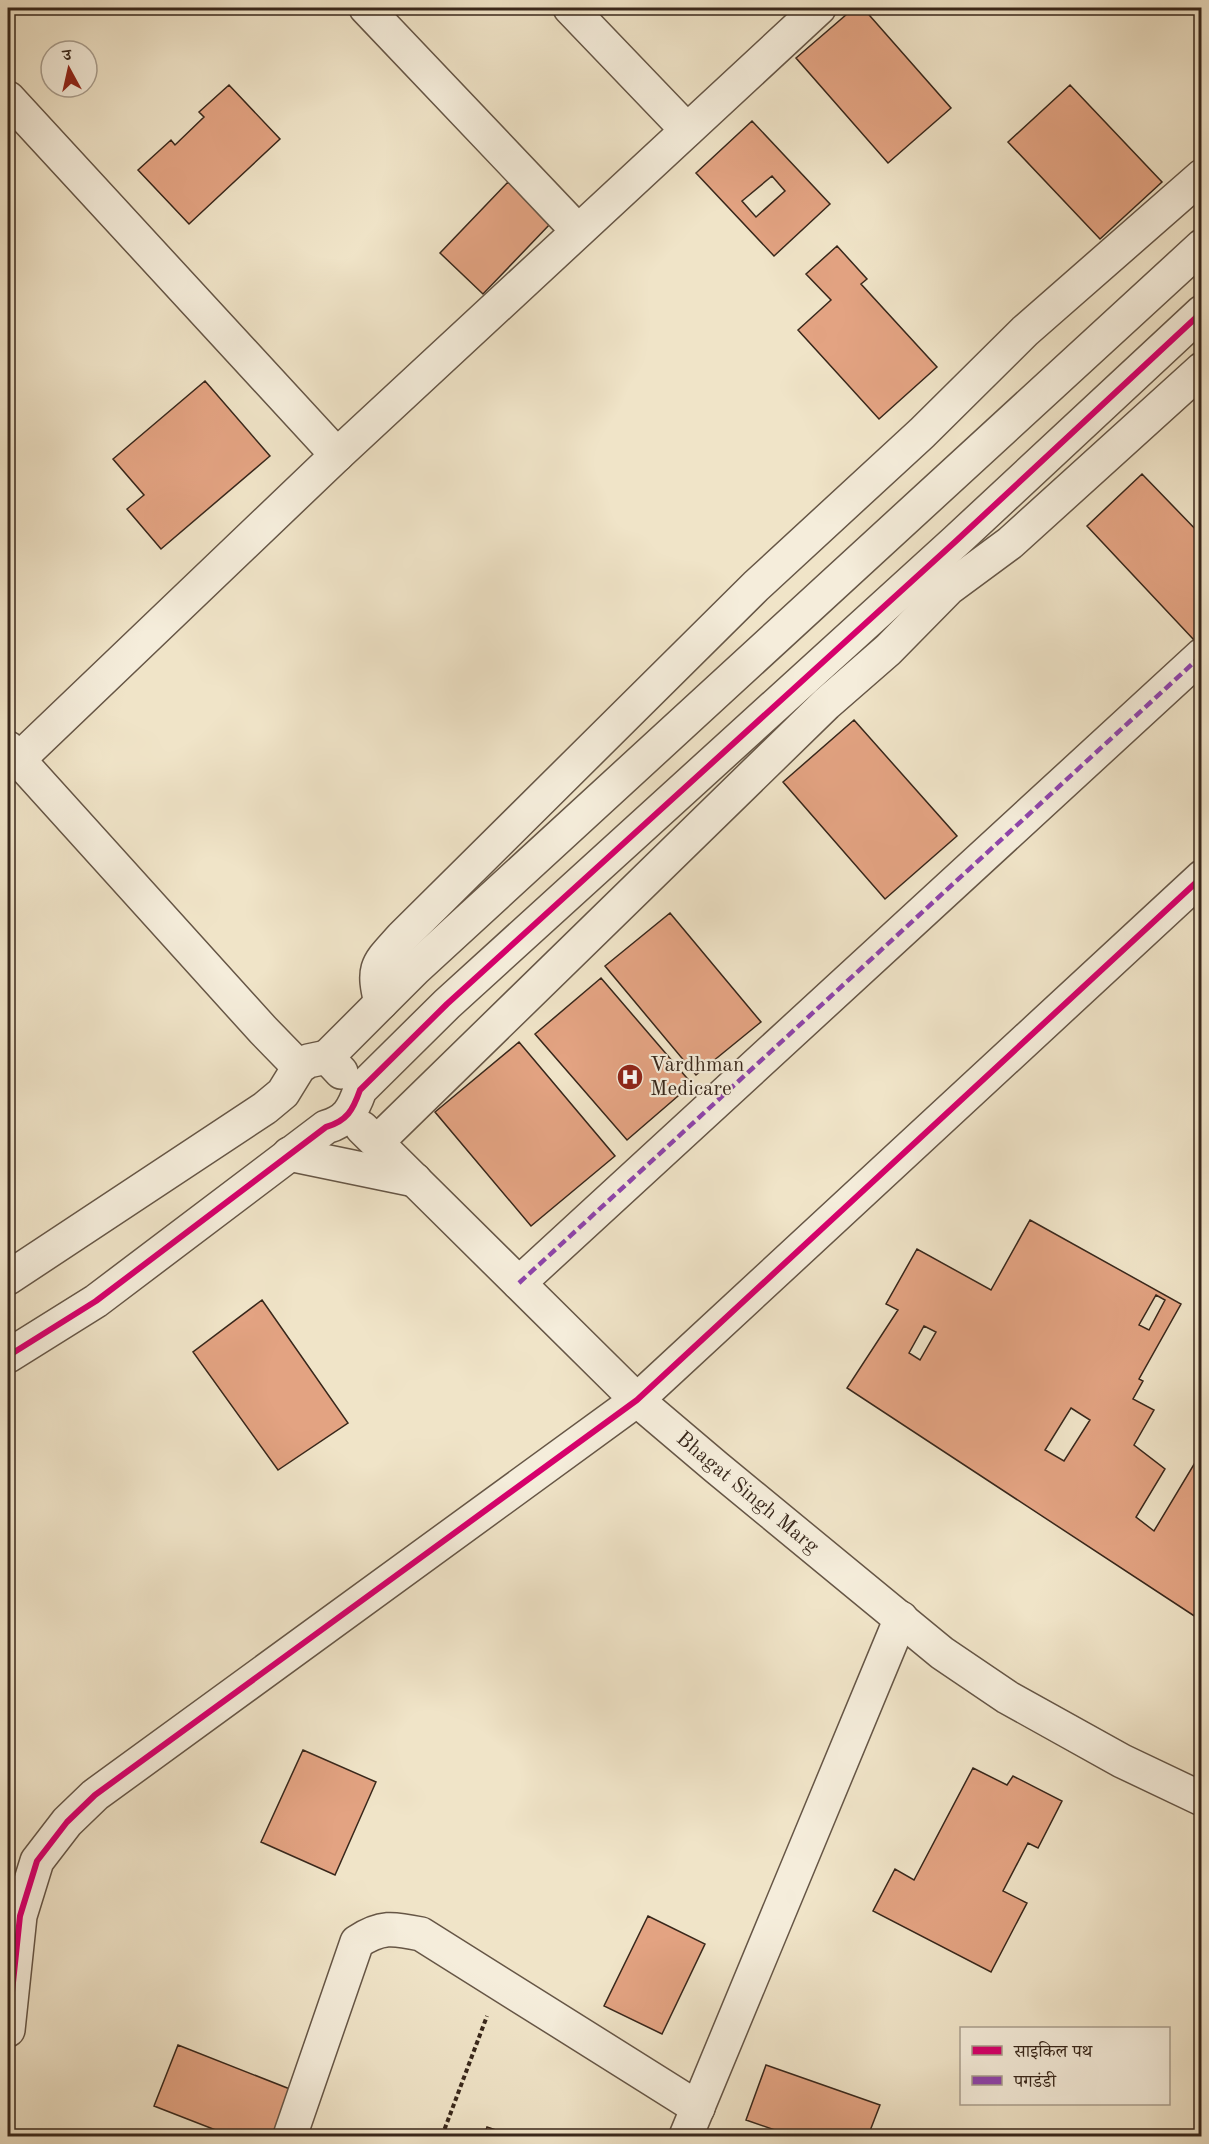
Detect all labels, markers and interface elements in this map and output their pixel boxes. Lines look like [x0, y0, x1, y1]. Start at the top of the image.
north arrow [39, 39, 99, 99]
text: उ [61, 47, 74, 65]
place label: Vardhman Medicare [650, 1055, 744, 1100]
hospital icon: Vardhman Medicare [615, 1062, 645, 1092]
street label: Bhagat Singh Marg [672, 1428, 823, 1558]
legend [960, 2027, 1170, 2105]
text: साइकिल पथ [1013, 2041, 1094, 2061]
text: पगडंडी [1013, 2070, 1057, 2091]

